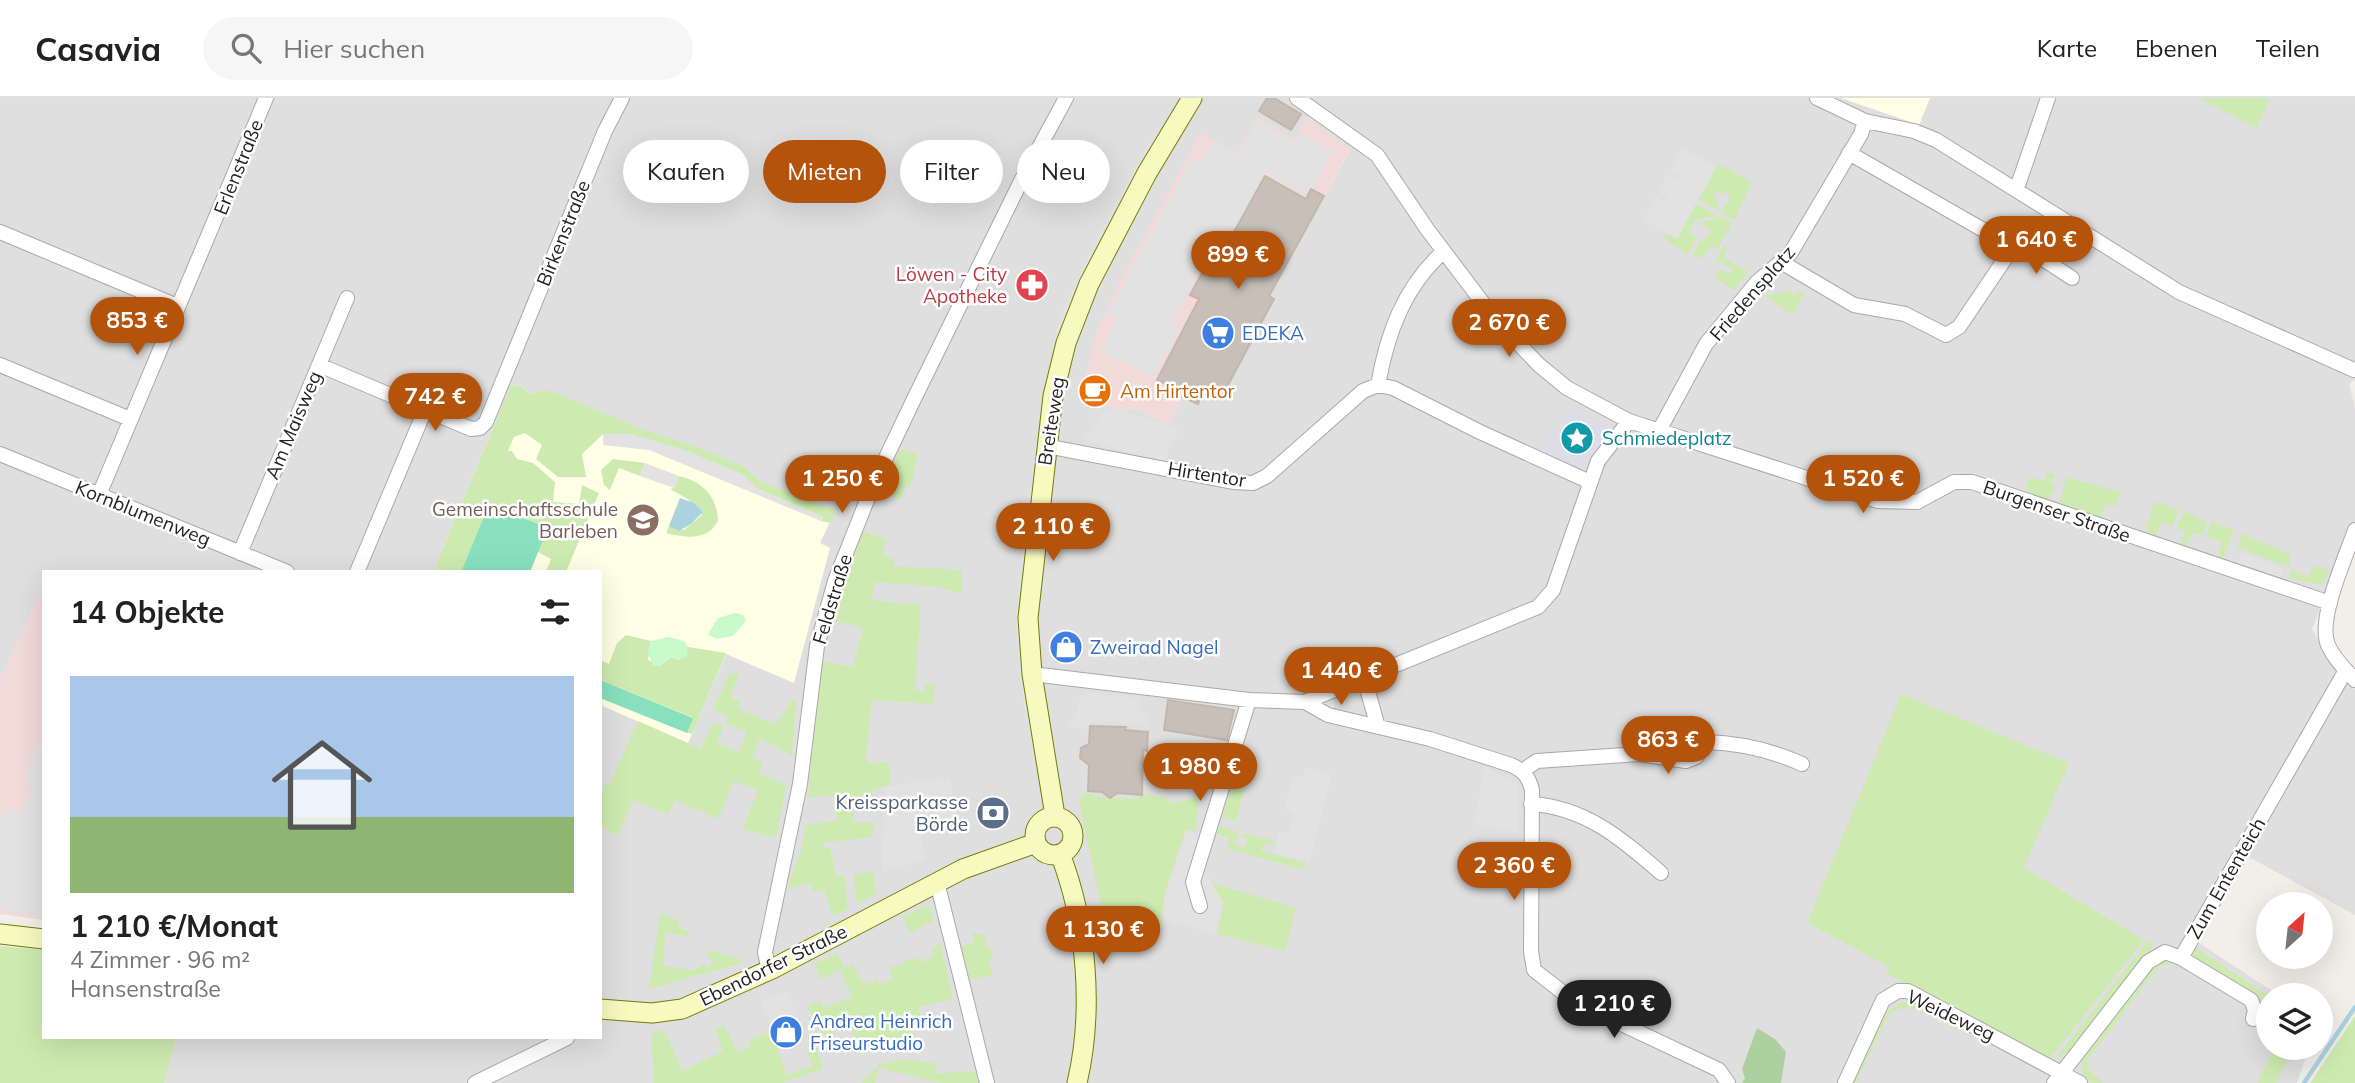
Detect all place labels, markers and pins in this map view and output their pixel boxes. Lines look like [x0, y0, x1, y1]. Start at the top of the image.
pin: 1 640 € [1971, 216, 2101, 276]
pin: 899 € [1189, 232, 1287, 291]
place label: Löwen - City Apotheke [896, 262, 1007, 308]
pharmacy icon: Löwen - City Apotheke [1013, 266, 1051, 304]
pin: 853 € [88, 298, 186, 357]
pin: 2 670 € [1444, 300, 1574, 359]
supermarket icon: EDEKA [1199, 314, 1237, 352]
place label: EDEKA [1242, 321, 1304, 345]
cafe icon: Am Hirtentor [1076, 372, 1114, 410]
pin: 742 € [386, 374, 484, 433]
place label: Am Hirtentor [1120, 379, 1235, 403]
place icon: Schmiedeplatz [1558, 419, 1596, 457]
place label: Schmiedeplatz [1602, 426, 1732, 450]
pin: 1 250 € [777, 456, 907, 515]
pin: 1 520 € [1798, 456, 1928, 515]
place label: Gemeinschaftsschule Barleben [432, 497, 618, 543]
school or university icon: Gemeinschaftsschule Barleben [624, 501, 662, 539]
pin: 2 110 € [988, 504, 1118, 563]
shop icon: Zweirad Nagel [1047, 628, 1085, 666]
place label: Zweirad Nagel [1090, 635, 1219, 659]
pin: 1 440 € [1276, 648, 1406, 707]
pin: 863 € [1619, 716, 1717, 776]
pin: 1 980 € [1135, 744, 1265, 803]
place label: Kreissparkasse Börde [836, 790, 968, 836]
bank icon: Kreissparkasse Börde [974, 794, 1012, 832]
pin: 2 360 € [1449, 842, 1579, 902]
pin: 1 130 € [1038, 906, 1168, 966]
pin: 1 210 € [1549, 981, 1679, 1040]
place label: Andrea Heinrich Friseurstudio [810, 1009, 952, 1055]
shop icon: Andrea Heinrich Friseurstudio [767, 1013, 805, 1051]

